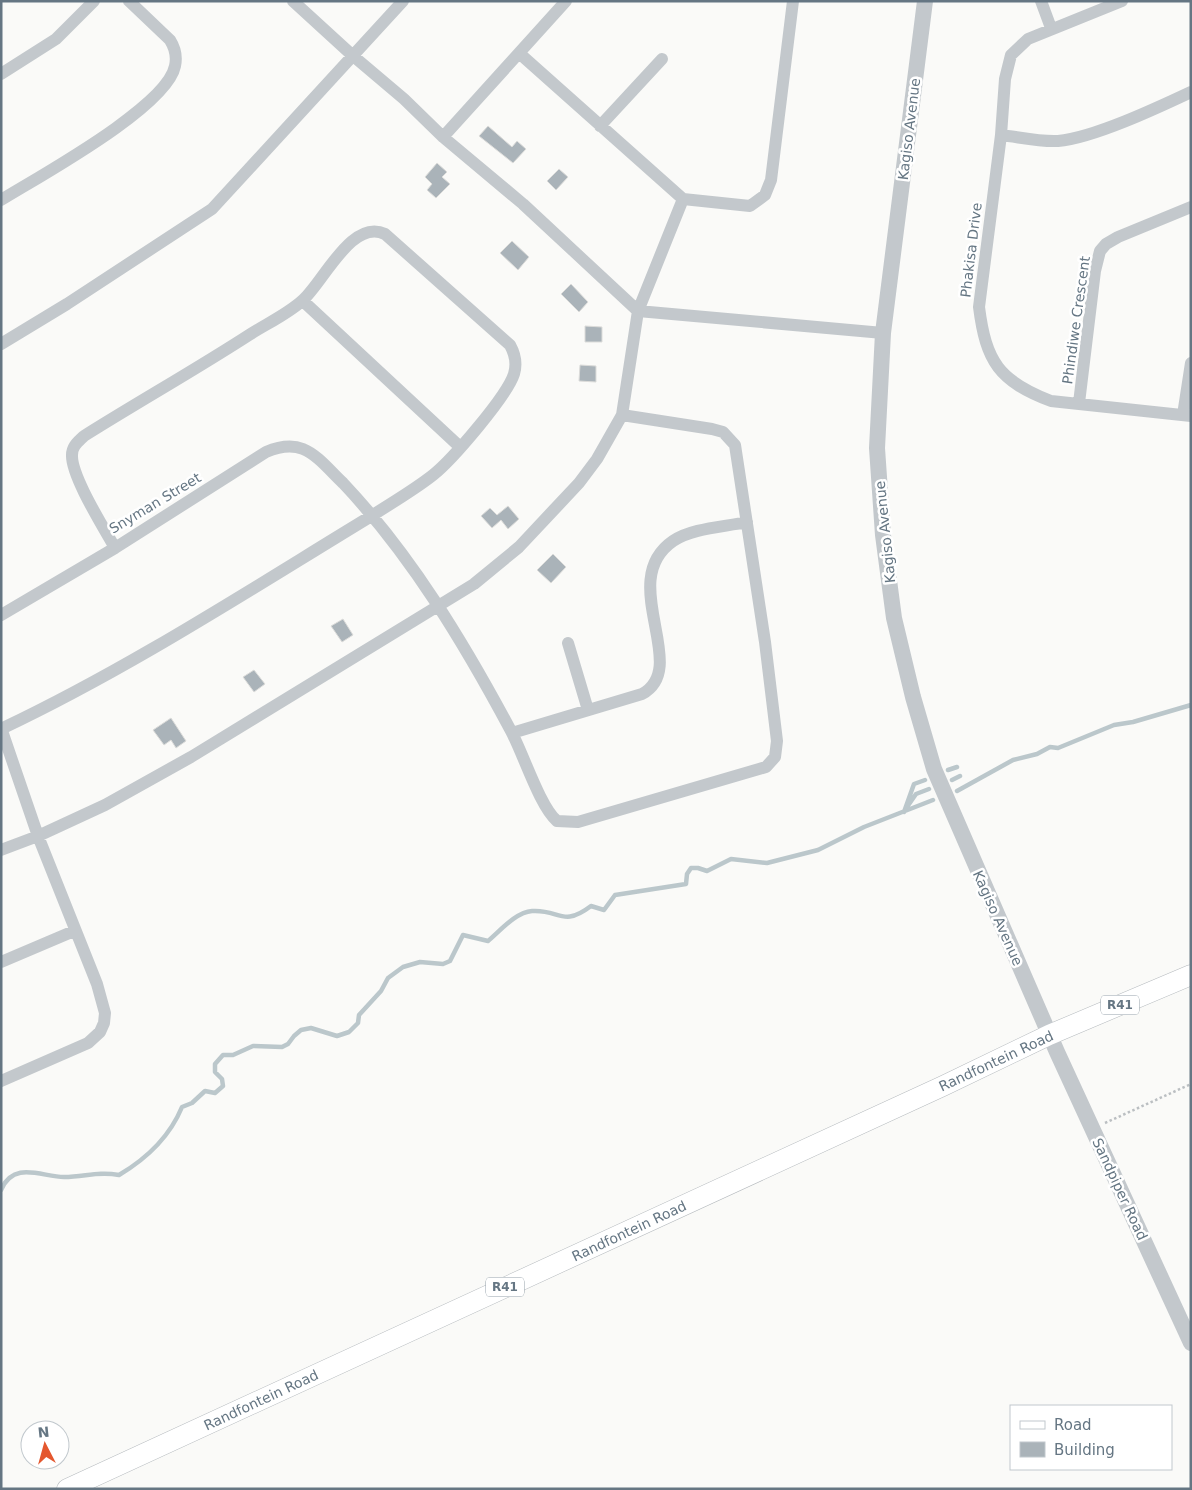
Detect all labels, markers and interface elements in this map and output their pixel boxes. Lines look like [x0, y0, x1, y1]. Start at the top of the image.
street label: Kagiso Avenue [895, 77, 923, 181]
street label: Phakisa Drive [957, 202, 985, 298]
street label: Phindiwe Crescent [1059, 254, 1093, 385]
street label: Snyman Street [106, 469, 204, 537]
street label: Kagiso Avenue [872, 480, 898, 584]
street label: Kagiso Avenue [970, 868, 1026, 968]
road number: R41 [1101, 996, 1139, 1014]
street label: Randfontein Road [936, 1027, 1056, 1095]
street label: Sandpiper Road [1089, 1135, 1151, 1243]
street label: Randfontein Road [569, 1197, 689, 1265]
road number: R41 [486, 1277, 524, 1296]
street label: Randfontein Road [201, 1366, 321, 1434]
legend [1010, 1405, 1172, 1470]
text: Road [1054, 1416, 1092, 1434]
north arrow [20, 1420, 70, 1470]
text: N [37, 1424, 50, 1441]
text: Building [1054, 1441, 1115, 1459]

